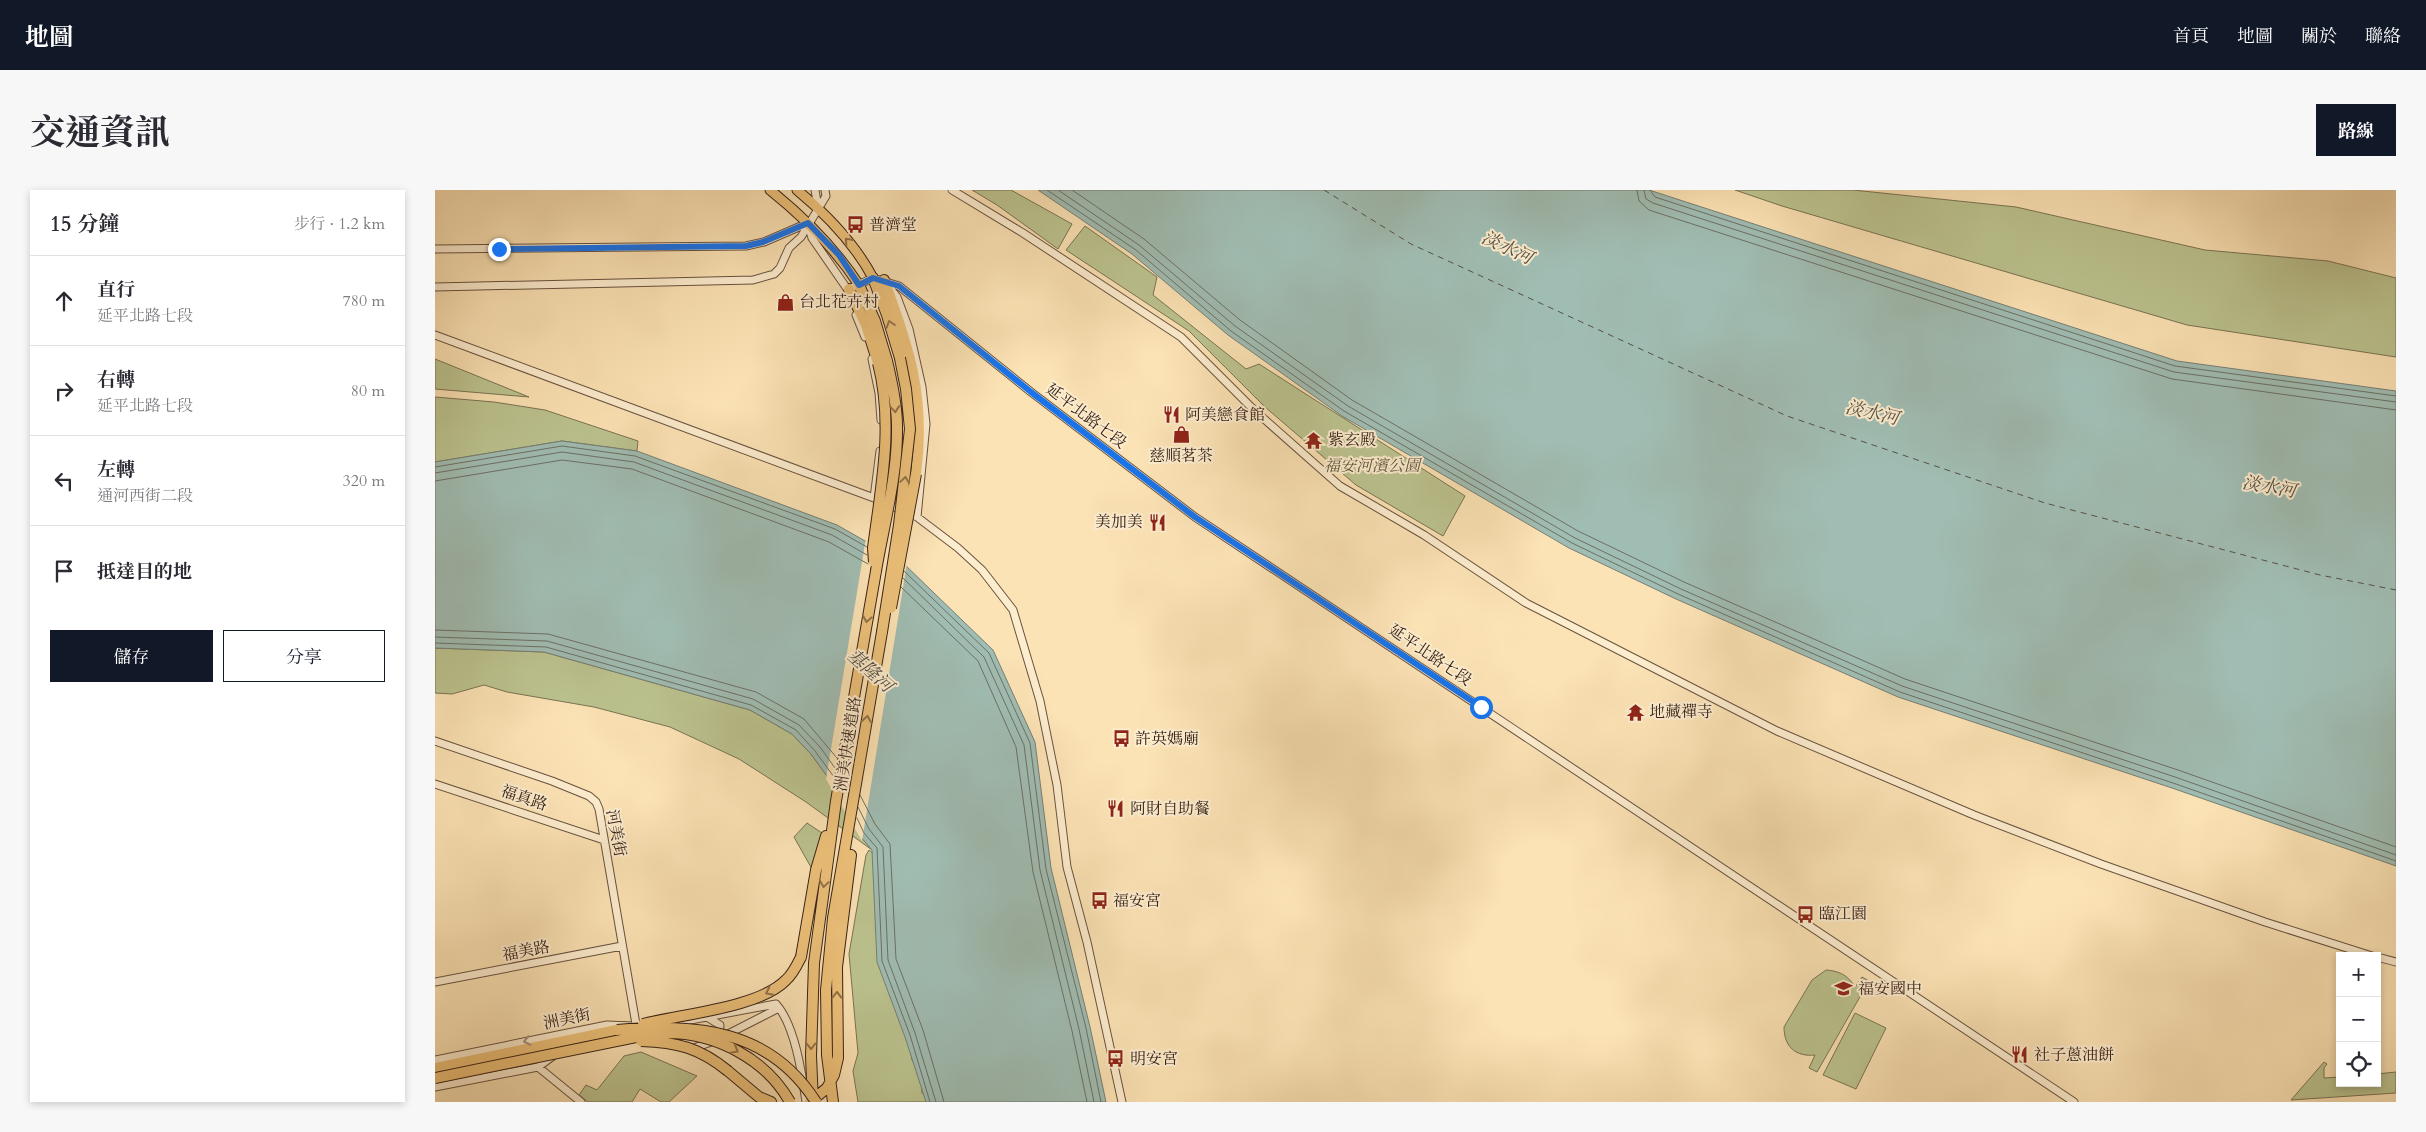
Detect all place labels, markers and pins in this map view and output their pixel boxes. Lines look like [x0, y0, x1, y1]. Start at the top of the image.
place label: 普濟堂 [869, 214, 917, 236]
bus stop icon: 普濟堂 [845, 215, 865, 235]
place label: 台北花卉村 [799, 291, 879, 313]
shop icon: 台北花卉村 [775, 292, 795, 312]
place label: 阿美戀食館 [1185, 404, 1265, 426]
restaurant icon: 阿美戀食館 [1161, 405, 1181, 425]
shop icon: 慈順茗茶 [1171, 425, 1191, 445]
place label: 紫玄殿 [1328, 429, 1376, 451]
temple icon: 紫玄殿 [1304, 430, 1324, 450]
place label: 慈順茗茶 [1149, 445, 1213, 467]
place label: 美加美 [1095, 511, 1143, 533]
restaurant icon: 美加美 [1147, 512, 1167, 532]
place label: 地藏禪寺 [1649, 701, 1713, 723]
temple icon: 地藏禪寺 [1625, 702, 1645, 722]
place label: 許英媽廟 [1135, 728, 1199, 750]
bus stop icon: 許英媽廟 [1111, 729, 1131, 749]
place label: 阿財自助餐 [1130, 798, 1210, 820]
restaurant icon: 阿財自助餐 [1106, 799, 1126, 819]
place label: 福安宮 [1113, 890, 1161, 912]
bus stop icon: 福安宮 [1089, 891, 1109, 911]
place label: 臨江園 [1819, 903, 1867, 925]
bus stop icon: 臨江園 [1795, 904, 1815, 924]
place label: 福安國中 [1858, 978, 1922, 1000]
school or university icon: 福安國中 [1834, 979, 1854, 999]
place label: 社子蔥油餅 [2034, 1044, 2114, 1066]
restaurant icon: 社子蔥油餅 [2010, 1045, 2030, 1065]
place label: 明安宮 [1130, 1048, 1178, 1070]
bus stop icon: 明安宮 [1106, 1049, 1126, 1069]

